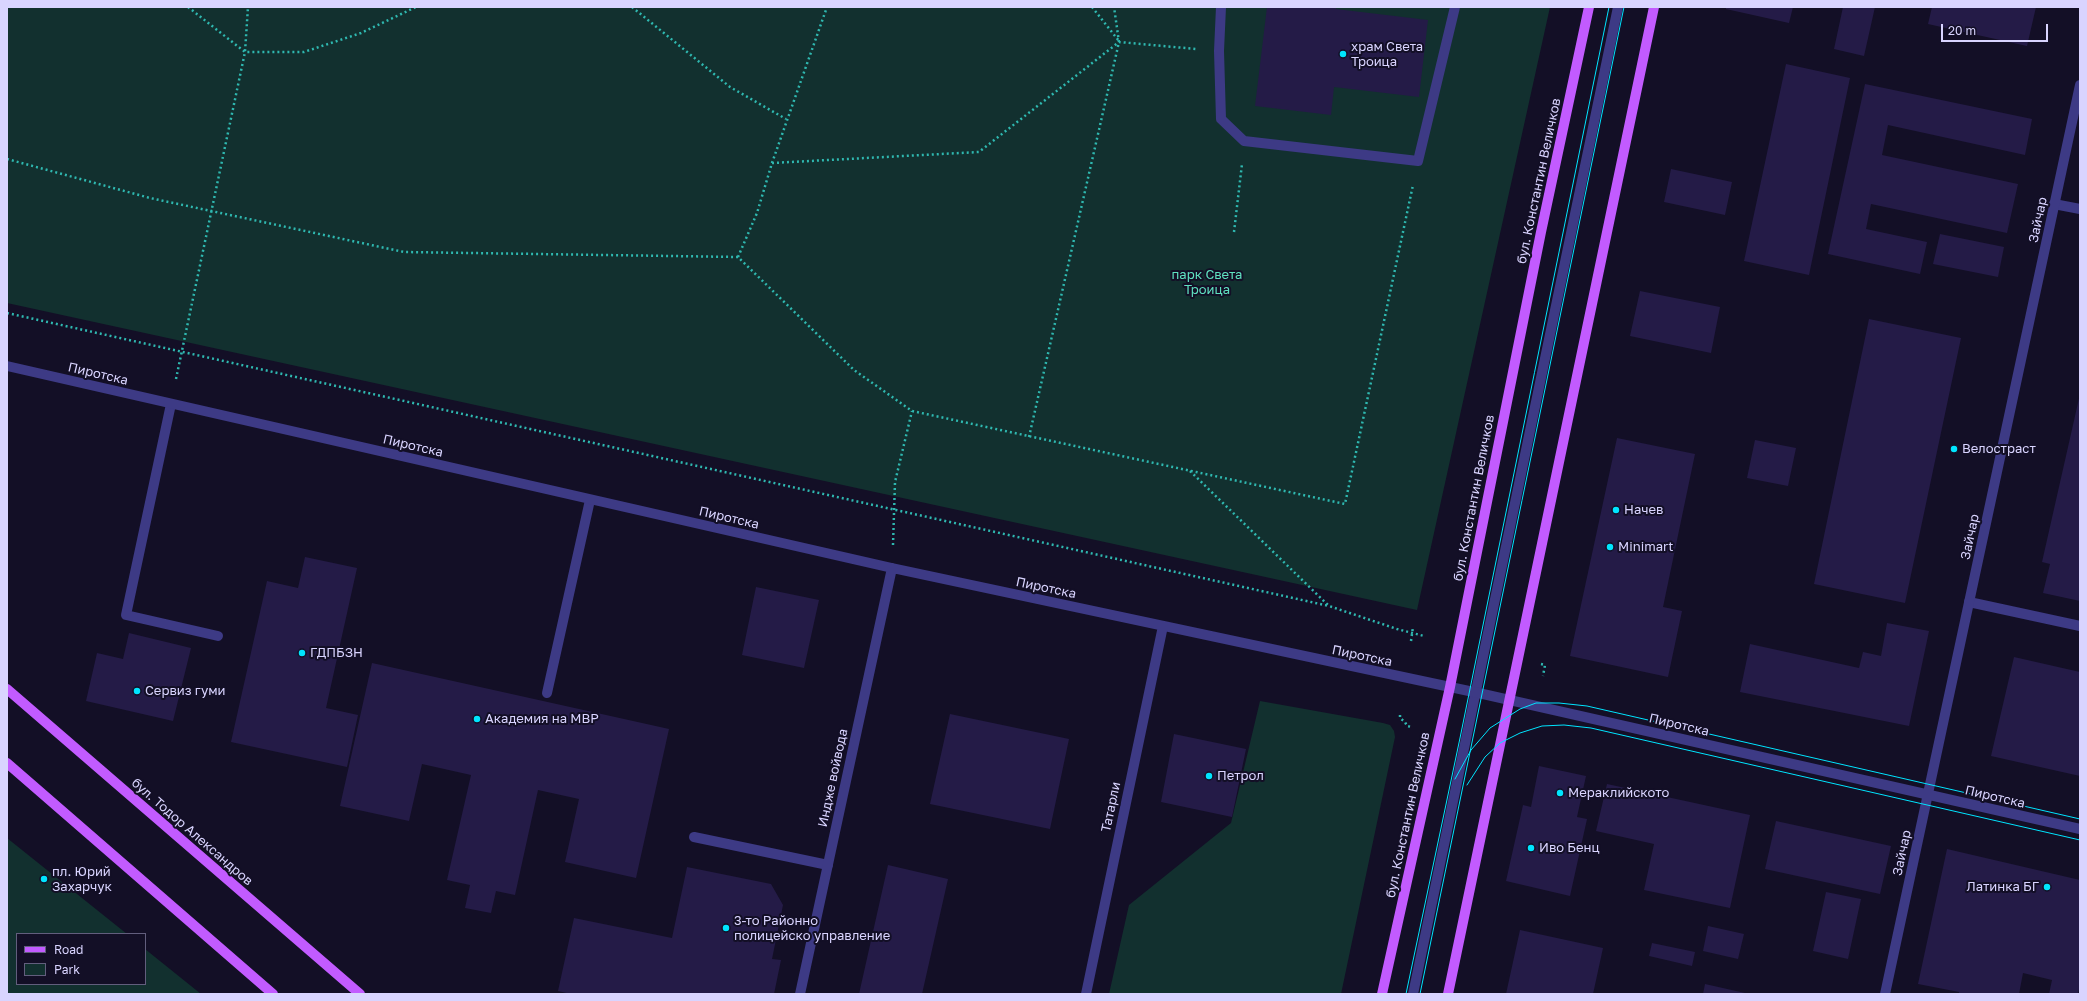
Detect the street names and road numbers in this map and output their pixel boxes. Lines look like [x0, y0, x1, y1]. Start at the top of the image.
street label: бул. Константин Величков [1514, 97, 1564, 265]
street label: Зайчар [2026, 196, 2050, 244]
street label: Пиротска [66, 359, 130, 389]
street label: бул. Константин Величков [1450, 414, 1498, 582]
street label: Пиротска [381, 431, 445, 461]
street label: Пиротска [697, 503, 761, 533]
street label: Зайчар [1958, 513, 1982, 561]
street label: Пиротска [1014, 574, 1078, 602]
street label: Пиротска [1330, 642, 1394, 670]
street label: Пиротска [1647, 710, 1711, 740]
street label: Индже войвода [815, 727, 851, 829]
street label: бул. Константин Величков [1383, 731, 1433, 899]
street label: бул. Тодор Александров [128, 775, 256, 889]
street label: Татарли [1098, 780, 1124, 834]
street label: Пиротска [1963, 782, 2027, 812]
street label: Зайчар [1890, 829, 1914, 877]

